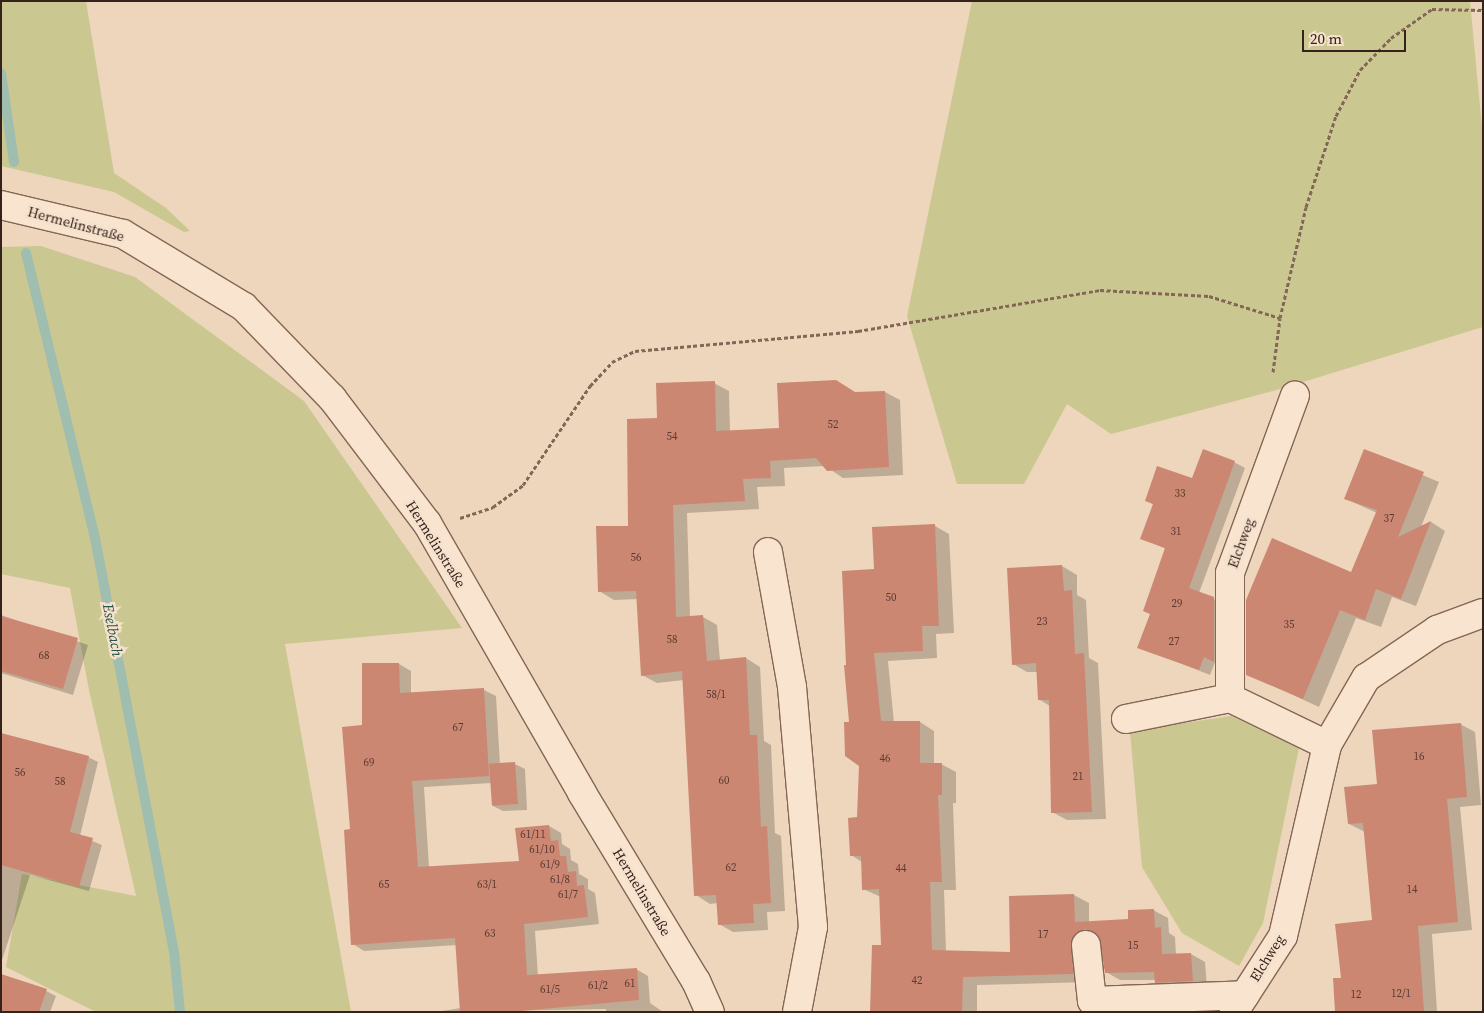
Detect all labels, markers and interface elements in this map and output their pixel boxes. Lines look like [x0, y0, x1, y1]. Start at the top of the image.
scale bar [1304, 20, 1408, 52]
text: 20 m [1310, 28, 1342, 49]
street label: Hermelinstraße [26, 203, 126, 245]
house number: 52 [828, 418, 838, 432]
house number: 54 [667, 430, 677, 444]
house number: 33 [1175, 487, 1185, 501]
street label: Hermelinstraße [403, 497, 469, 591]
house number: 37 [1384, 512, 1394, 526]
street label: Elchweg [1224, 516, 1258, 570]
house number: 31 [1171, 525, 1181, 539]
house number: 56 [631, 551, 641, 565]
house number: 50 [886, 591, 896, 605]
house number: 29 [1172, 597, 1182, 611]
water label: Eselbach [99, 602, 127, 658]
house number: 23 [1037, 615, 1047, 629]
house number: 35 [1284, 618, 1294, 632]
house number: 58 [667, 633, 677, 647]
house number: 27 [1169, 635, 1179, 649]
house number: 68 [39, 649, 49, 663]
house number: 58/1 [706, 688, 726, 702]
house number: 67 [453, 721, 463, 735]
house number: 16 [1414, 750, 1424, 764]
house number: 46 [880, 752, 890, 766]
house number: 69 [364, 756, 374, 770]
house number: 56 [15, 766, 25, 780]
house number: 21 [1073, 770, 1083, 784]
house number: 60 [719, 774, 729, 788]
house number: 58 [55, 775, 65, 789]
house number: 61/11 [520, 828, 546, 842]
house number: 61/10 [529, 843, 555, 857]
street label: Hermelinstraße [609, 845, 675, 939]
house number: 61/9 [540, 858, 560, 872]
house number: 62 [726, 861, 736, 875]
house number: 44 [896, 862, 906, 876]
house number: 61/8 [550, 873, 570, 887]
house number: 65 [379, 878, 389, 892]
house number: 63/1 [477, 878, 497, 892]
house number: 14 [1407, 883, 1417, 897]
house number: 61/7 [558, 888, 578, 902]
house number: 63 [485, 927, 495, 941]
house number: 17 [1038, 928, 1048, 942]
street label: Elchweg [1246, 931, 1288, 985]
house number: 15 [1128, 939, 1138, 953]
house number: 42 [912, 974, 922, 988]
house number: 61 [625, 977, 635, 991]
house number: 61/2 [588, 979, 608, 993]
house number: 61/5 [540, 983, 560, 997]
house number: 12/1 [1391, 987, 1411, 1001]
house number: 12 [1351, 988, 1361, 1002]

